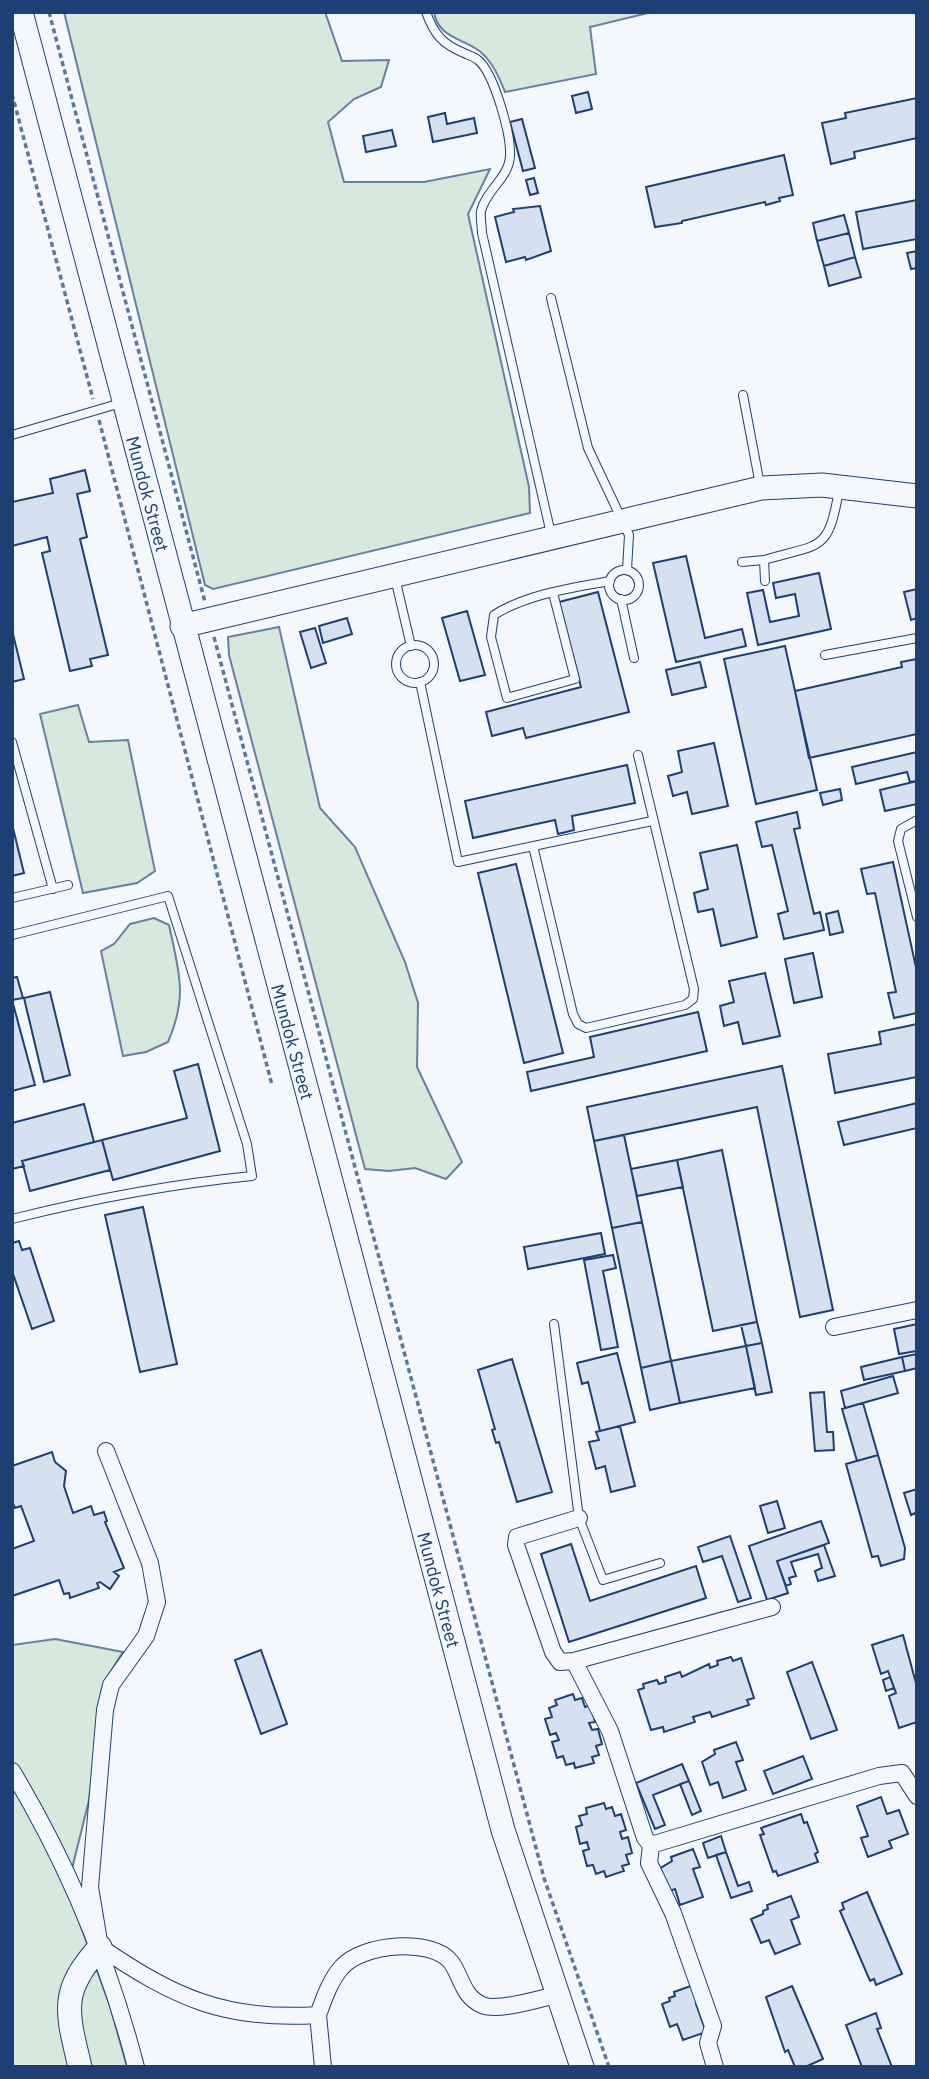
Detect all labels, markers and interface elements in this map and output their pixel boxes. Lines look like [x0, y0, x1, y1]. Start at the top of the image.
street label: Mundok Street [121, 434, 174, 554]
street label: Mundok Street [266, 982, 319, 1102]
street label: Mundok Street [412, 1530, 465, 1650]

